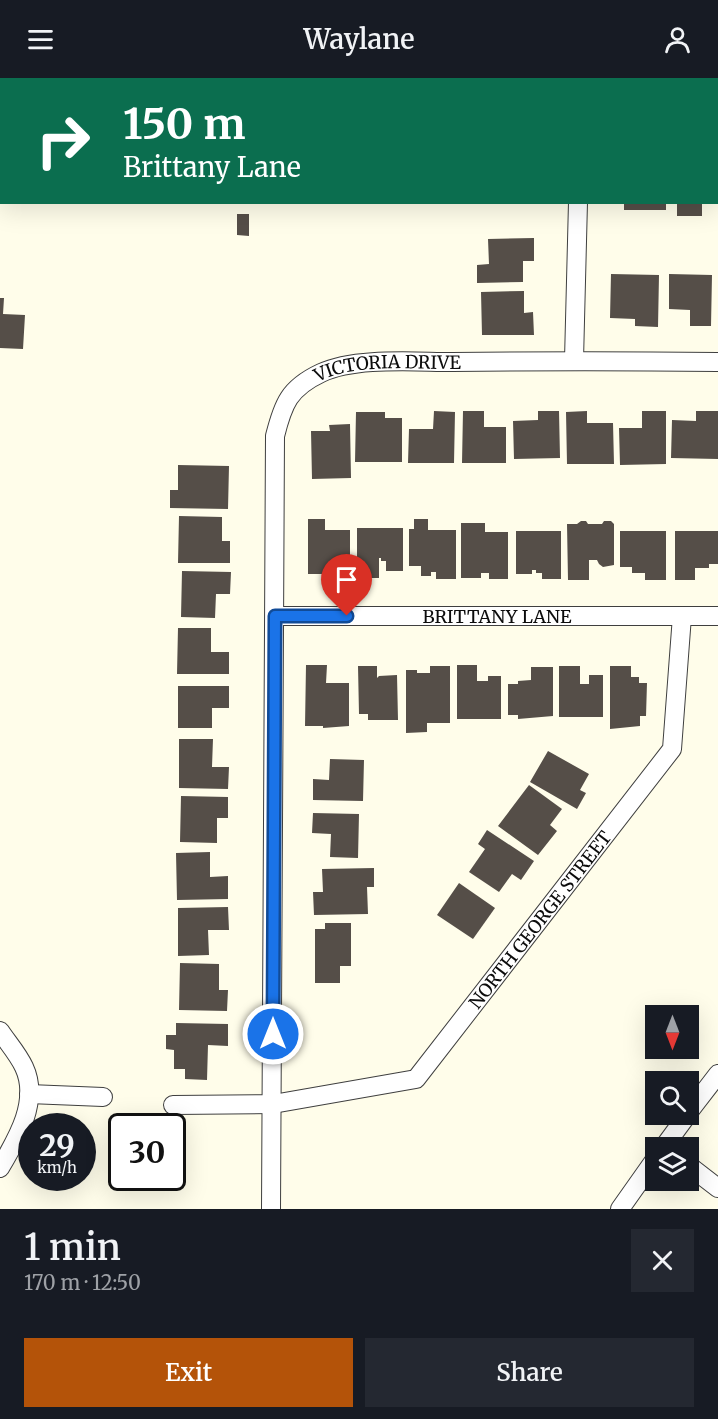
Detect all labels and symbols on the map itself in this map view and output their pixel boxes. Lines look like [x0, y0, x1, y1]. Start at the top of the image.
street label: VICTORIA DRIVE [309, 350, 462, 387]
pin [321, 554, 372, 616]
street label: BRITTANY LANE [423, 605, 572, 628]
street label: NORTH GEORGE STREET [463, 826, 616, 1013]
position arrow [241, 1002, 305, 1066]
north arrow [645, 1005, 699, 1059]
speed limit sign: 30 [108, 1113, 186, 1191]

